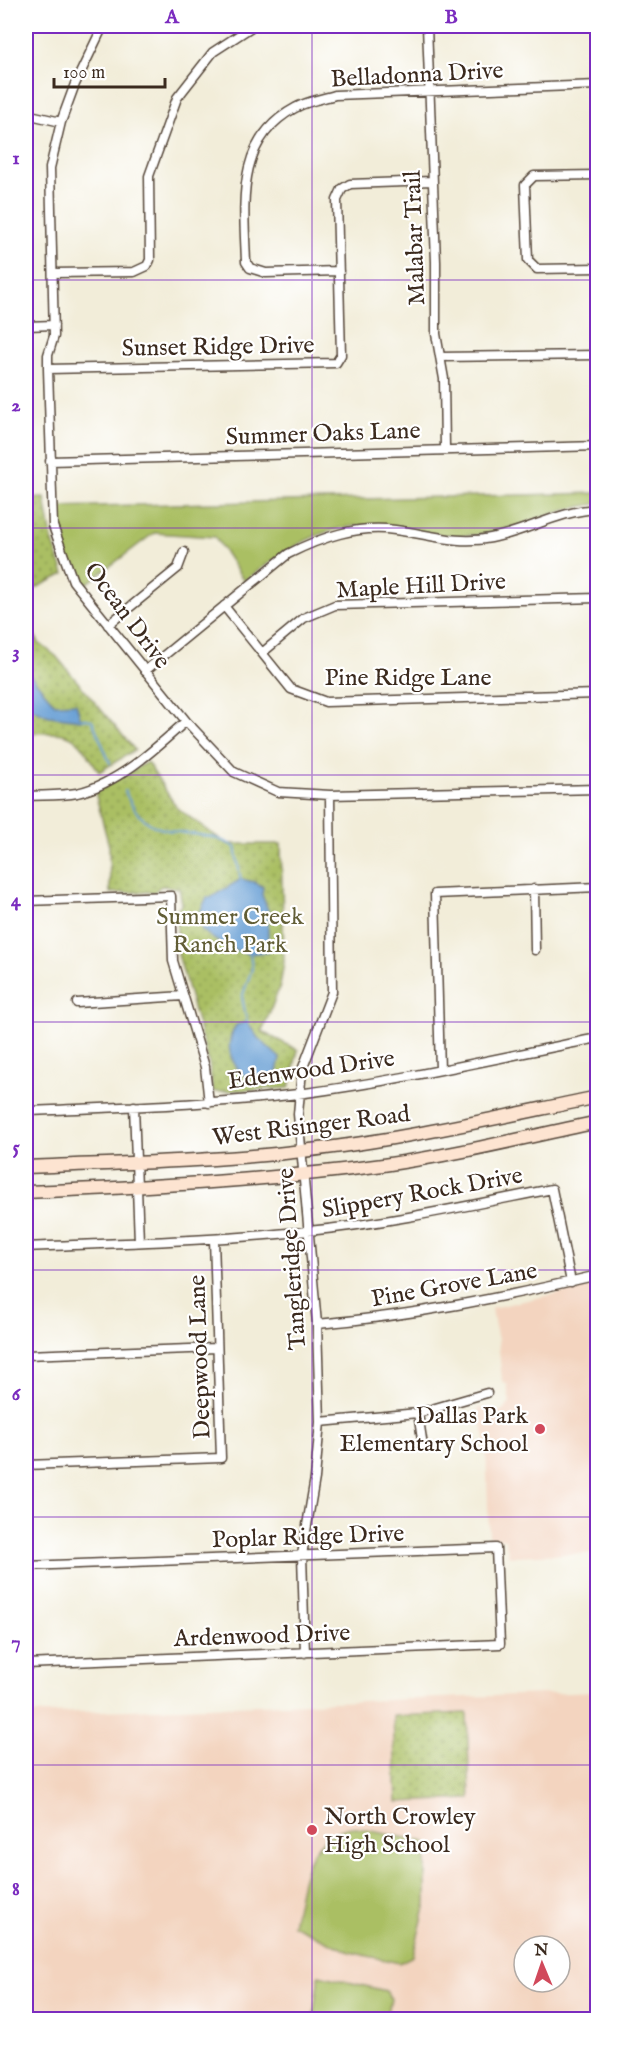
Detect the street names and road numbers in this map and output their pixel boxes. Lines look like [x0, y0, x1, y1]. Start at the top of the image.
street label: Belladonna Drive [330, 55, 504, 96]
street label: Malabar Trail [398, 170, 433, 306]
street label: Sunset Ridge Drive [121, 330, 315, 365]
street label: Summer Oaks Lane [225, 416, 421, 453]
street label: Ocean Drive [77, 556, 177, 675]
street label: Maple Hill Drive [335, 567, 507, 606]
street label: Pine Ridge Lane [324, 663, 492, 694]
street label: Edenwood Drive [226, 1043, 397, 1098]
street label: West Risinger Road [210, 1099, 412, 1154]
street label: Slippery Rock Drive [319, 1161, 525, 1226]
street label: Tangleridge Drive [271, 1167, 314, 1351]
street label: Pine Grove Lane [369, 1256, 540, 1315]
street label: Deepwood Lane [182, 1274, 219, 1440]
street label: Poplar Ridge Drive [211, 1519, 405, 1556]
street label: Ardenwood Drive [172, 1618, 351, 1655]

